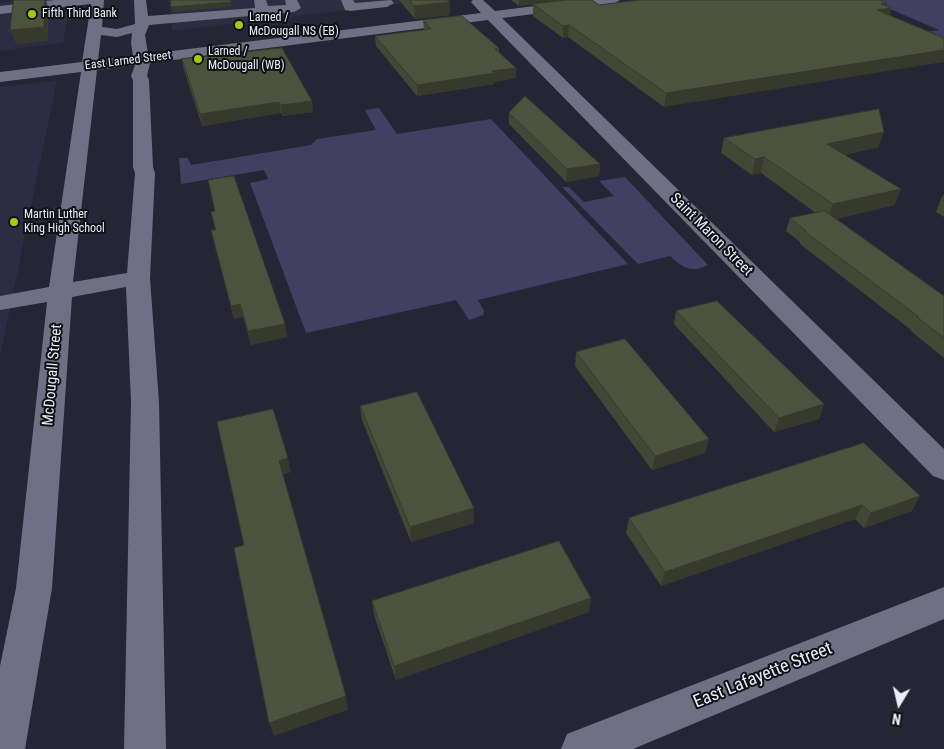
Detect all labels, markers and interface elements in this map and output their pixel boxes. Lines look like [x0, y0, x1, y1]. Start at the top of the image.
place label: Fifth Third Bank [42, 7, 117, 21]
marker: Fifth Third Bank [26, 8, 38, 20]
place label: Larned / McDougall NS (EB) [249, 11, 339, 39]
marker: Larned / McDougall NS (EB) [233, 19, 245, 31]
place label: Larned / McDougall (WB) [208, 45, 285, 73]
street label: East Larned Street [84, 49, 172, 73]
marker: Larned / McDougall (WB) [192, 53, 204, 65]
street label: Saint Maron Street [666, 190, 756, 280]
place label: Martin Luther King High School [24, 208, 105, 236]
marker: Martin Luther King High School [8, 216, 20, 228]
street label: McDougall Street [40, 324, 66, 426]
street label: East Lafayette Street [690, 638, 836, 714]
north arrow [874, 679, 924, 729]
text: N [891, 710, 902, 727]

